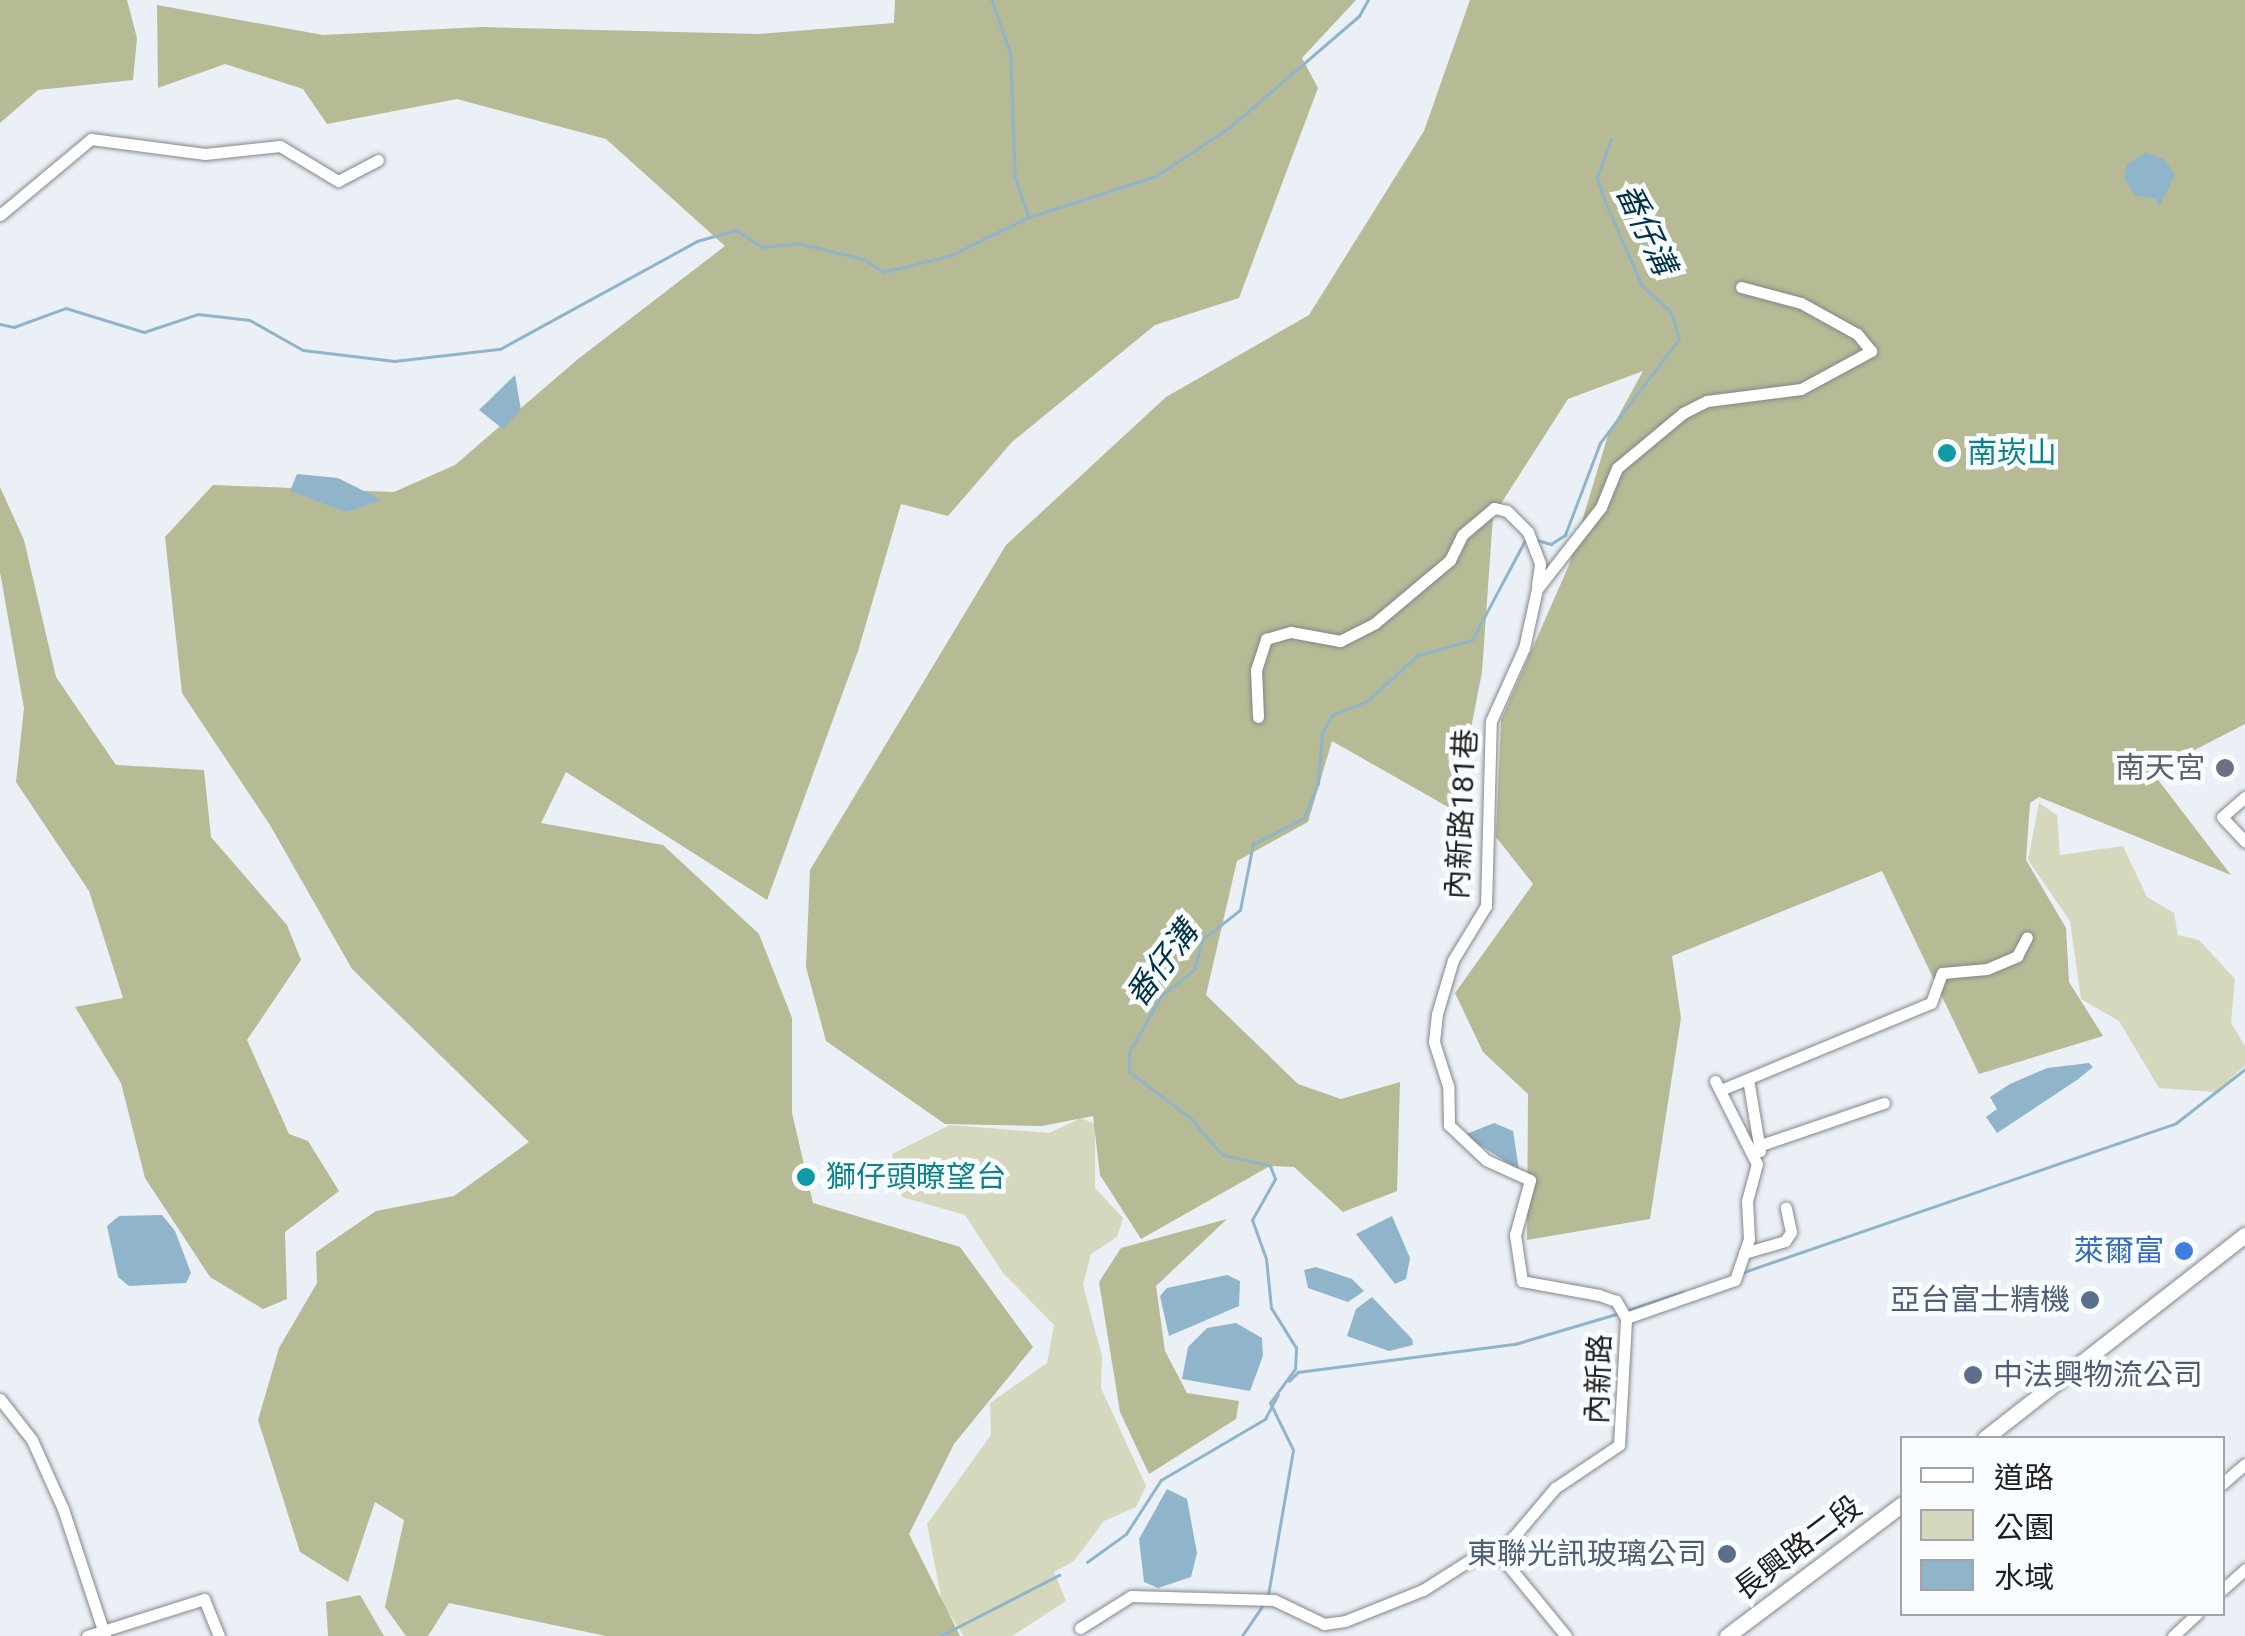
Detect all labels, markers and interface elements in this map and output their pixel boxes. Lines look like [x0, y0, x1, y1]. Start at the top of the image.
water label: 番仔溝 [1608, 177, 1684, 281]
place label: 南崁山 [1967, 435, 2057, 471]
marker: 南崁山 [1936, 442, 1958, 464]
street label: 內新路181巷 [1440, 728, 1484, 900]
place label: 南天宮 [2115, 750, 2205, 786]
marker: 南天宮 [2214, 757, 2236, 779]
water label: 番仔溝 [1118, 914, 1206, 1014]
place label: 獅仔頭暸望台 [826, 1159, 1006, 1195]
marker: 獅仔頭暸望台 [795, 1166, 817, 1188]
place label: 萊爾富 [2074, 1233, 2164, 1269]
marker: 萊爾富 [2173, 1240, 2195, 1262]
place label: 亞台富士精機 [1890, 1282, 2070, 1318]
marker: 亞台富士精機 [2079, 1289, 2101, 1311]
street label: 內新路 [1579, 1333, 1619, 1425]
place label: 中法興物流公司 [1993, 1357, 2203, 1393]
marker: 中法興物流公司 [1962, 1364, 1984, 1386]
legend [1900, 1436, 2225, 1616]
text: 道路 [1994, 1460, 2054, 1495]
street label: 長興路二段 [1727, 1488, 1869, 1608]
text: 公園 [1994, 1510, 2054, 1545]
place label: 東聯光訊玻璃公司 [1467, 1536, 1707, 1572]
marker: 東聯光訊玻璃公司 [1716, 1543, 1738, 1565]
text: 水域 [1994, 1560, 2054, 1595]

